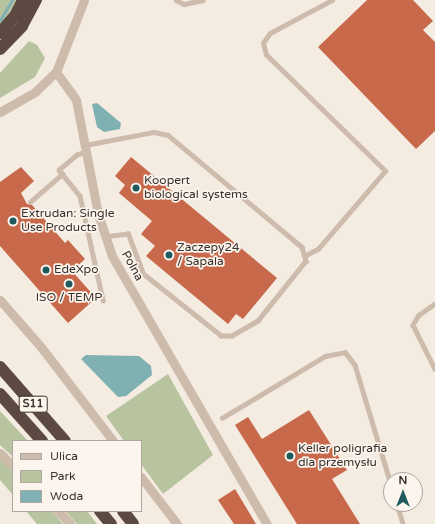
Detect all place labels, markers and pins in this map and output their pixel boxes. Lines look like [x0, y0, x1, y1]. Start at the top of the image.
place label: Koopert biological systems [144, 174, 248, 202]
marker: Koopert biological systems [131, 183, 141, 193]
place label: Extrudan: Single Use Products [21, 207, 114, 235]
marker: Extrudan: Single Use Products [8, 216, 18, 226]
place label: Zaczepy24 / Sapala [177, 241, 240, 269]
marker: Zaczepy24 / Sapala [164, 250, 174, 260]
place label: EdeXpo [54, 263, 98, 277]
marker: EdeXpo [41, 265, 51, 275]
marker: ISO / TEMP [64, 279, 74, 289]
place label: ISO / TEMP [36, 291, 102, 305]
place label: Keller poligrafia dla przemysłu [298, 442, 387, 470]
marker: Keller poligrafia dla przemysłu [285, 451, 295, 461]

